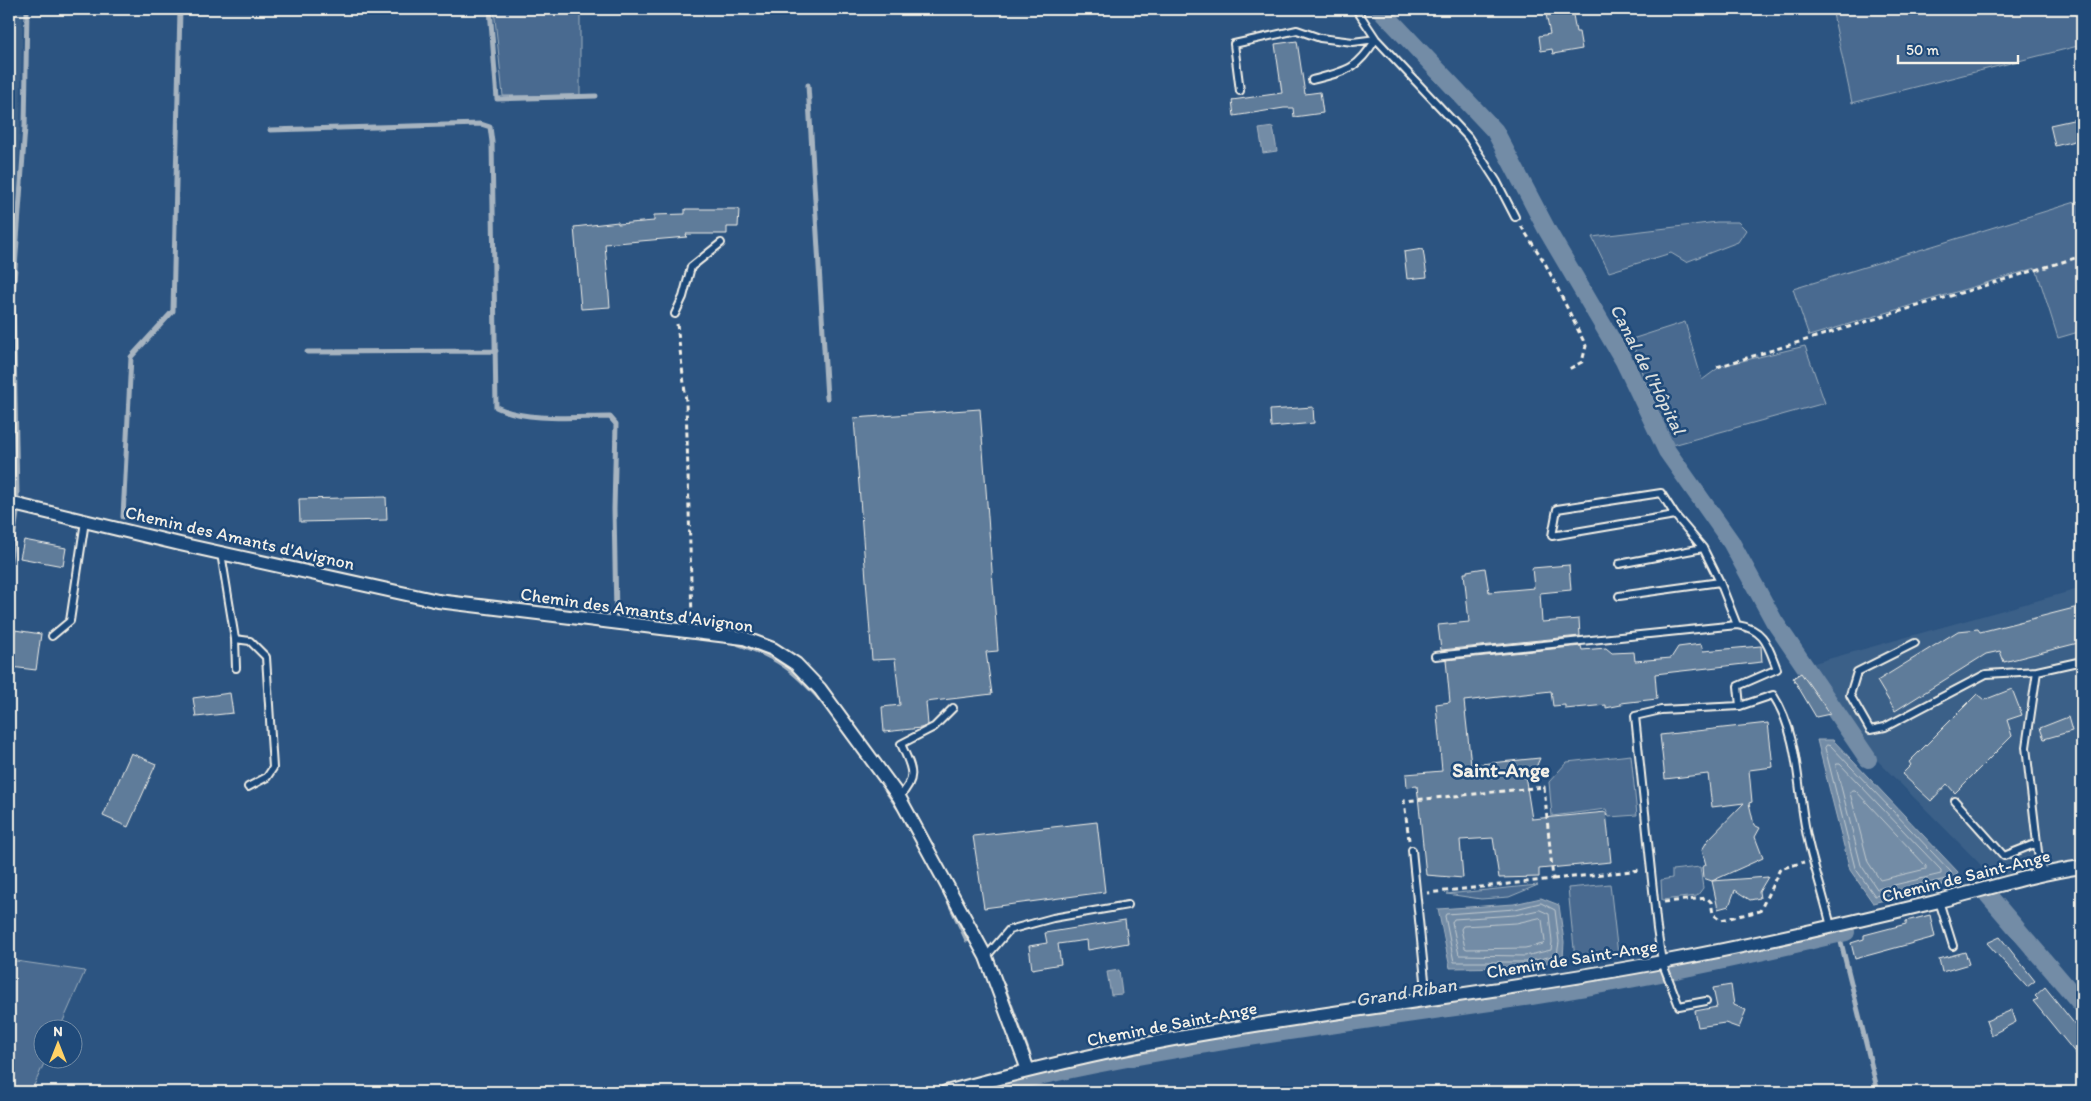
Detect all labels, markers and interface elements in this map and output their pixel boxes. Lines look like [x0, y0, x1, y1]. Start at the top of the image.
scale bar [1898, 32, 2018, 64]
text: 50 m [1906, 41, 1939, 59]
water label: Canal de l'Hôpital [1605, 300, 1692, 440]
street label: Chemin des Amants d'Avignon [123, 501, 357, 575]
street label: Chemin des Amants d'Avignon [519, 583, 755, 637]
district label: Saint-Ange [1452, 758, 1550, 783]
street label: Chemin de Saint-Ange [1879, 844, 2053, 908]
street label: Chemin de Saint-Ange [1485, 935, 1659, 983]
water label: Grand Riban [1354, 973, 1459, 1011]
street label: Chemin de Saint-Ange [1085, 997, 1259, 1051]
north arrow [32, 1018, 82, 1068]
text: N [53, 1023, 63, 1040]

